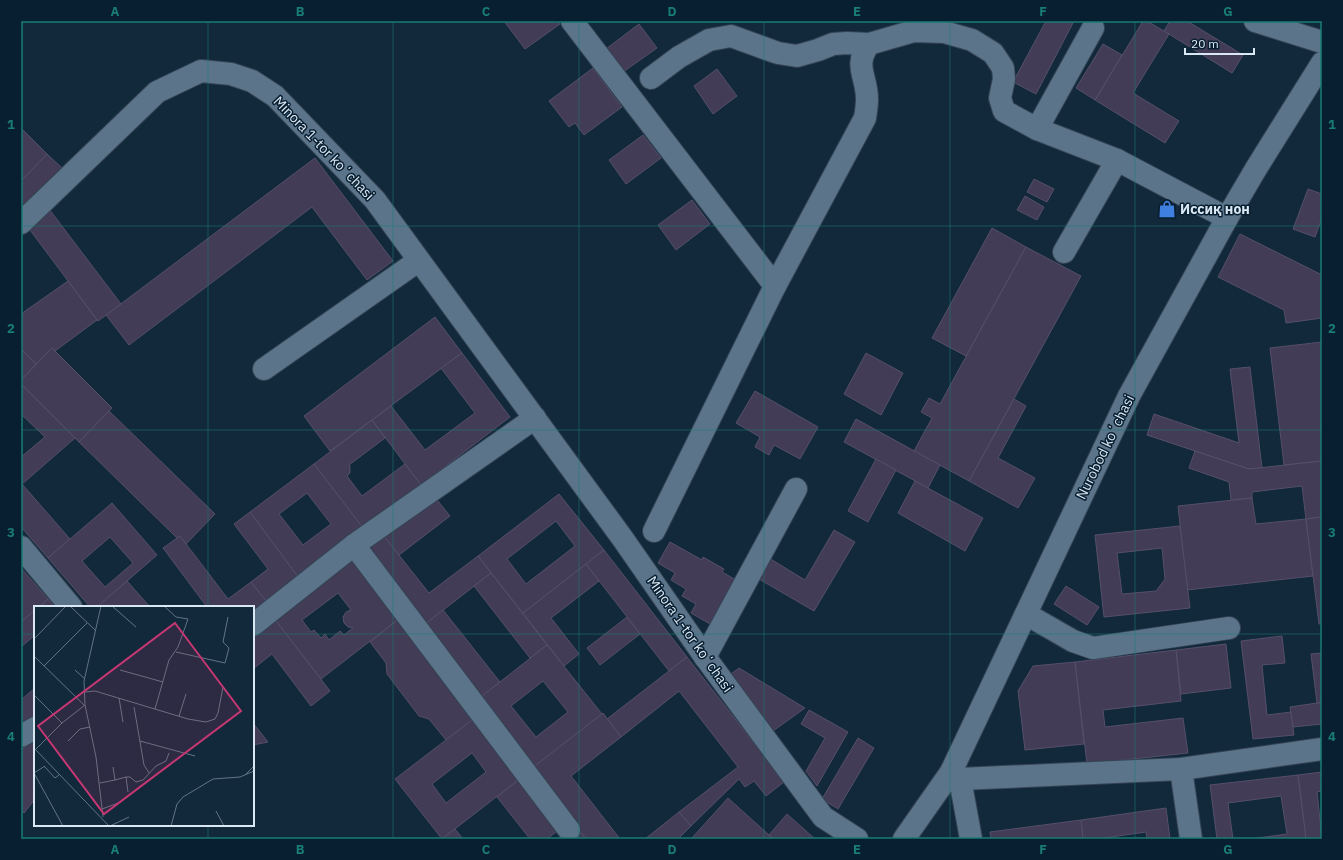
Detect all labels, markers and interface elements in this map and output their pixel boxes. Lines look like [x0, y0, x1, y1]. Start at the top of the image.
text: A [111, 3, 120, 20]
text: B [296, 3, 305, 20]
text: C [482, 3, 491, 20]
text: D [667, 3, 677, 20]
text: E [853, 3, 861, 20]
text: F [1039, 3, 1047, 20]
text: G [1223, 3, 1233, 20]
scale bar [1185, 30, 1254, 56]
text: 20 m [1191, 36, 1219, 51]
street label: Minora 1-tor koʻchasi [270, 92, 378, 204]
text: 1 [7, 116, 15, 133]
text: 1 [1328, 116, 1336, 133]
shop icon: Иссиқ нон [1157, 199, 1177, 219]
place label: Иссиқ нон [1180, 200, 1250, 218]
text: 2 [7, 320, 15, 337]
text: 2 [1328, 320, 1336, 337]
street label: Nurobod koʻchasi [1072, 392, 1138, 502]
text: 3 [7, 524, 15, 541]
text: 3 [1328, 524, 1336, 541]
street label: Minora 1-tor koʻchasi [643, 572, 737, 696]
inset map [34, 606, 254, 826]
text: 4 [7, 728, 15, 745]
text: 4 [1328, 728, 1336, 745]
text: A [111, 841, 120, 858]
text: B [296, 841, 305, 858]
text: C [482, 841, 491, 858]
text: D [667, 841, 677, 858]
text: E [853, 841, 861, 858]
text: F [1039, 841, 1047, 858]
text: G [1223, 841, 1233, 858]

